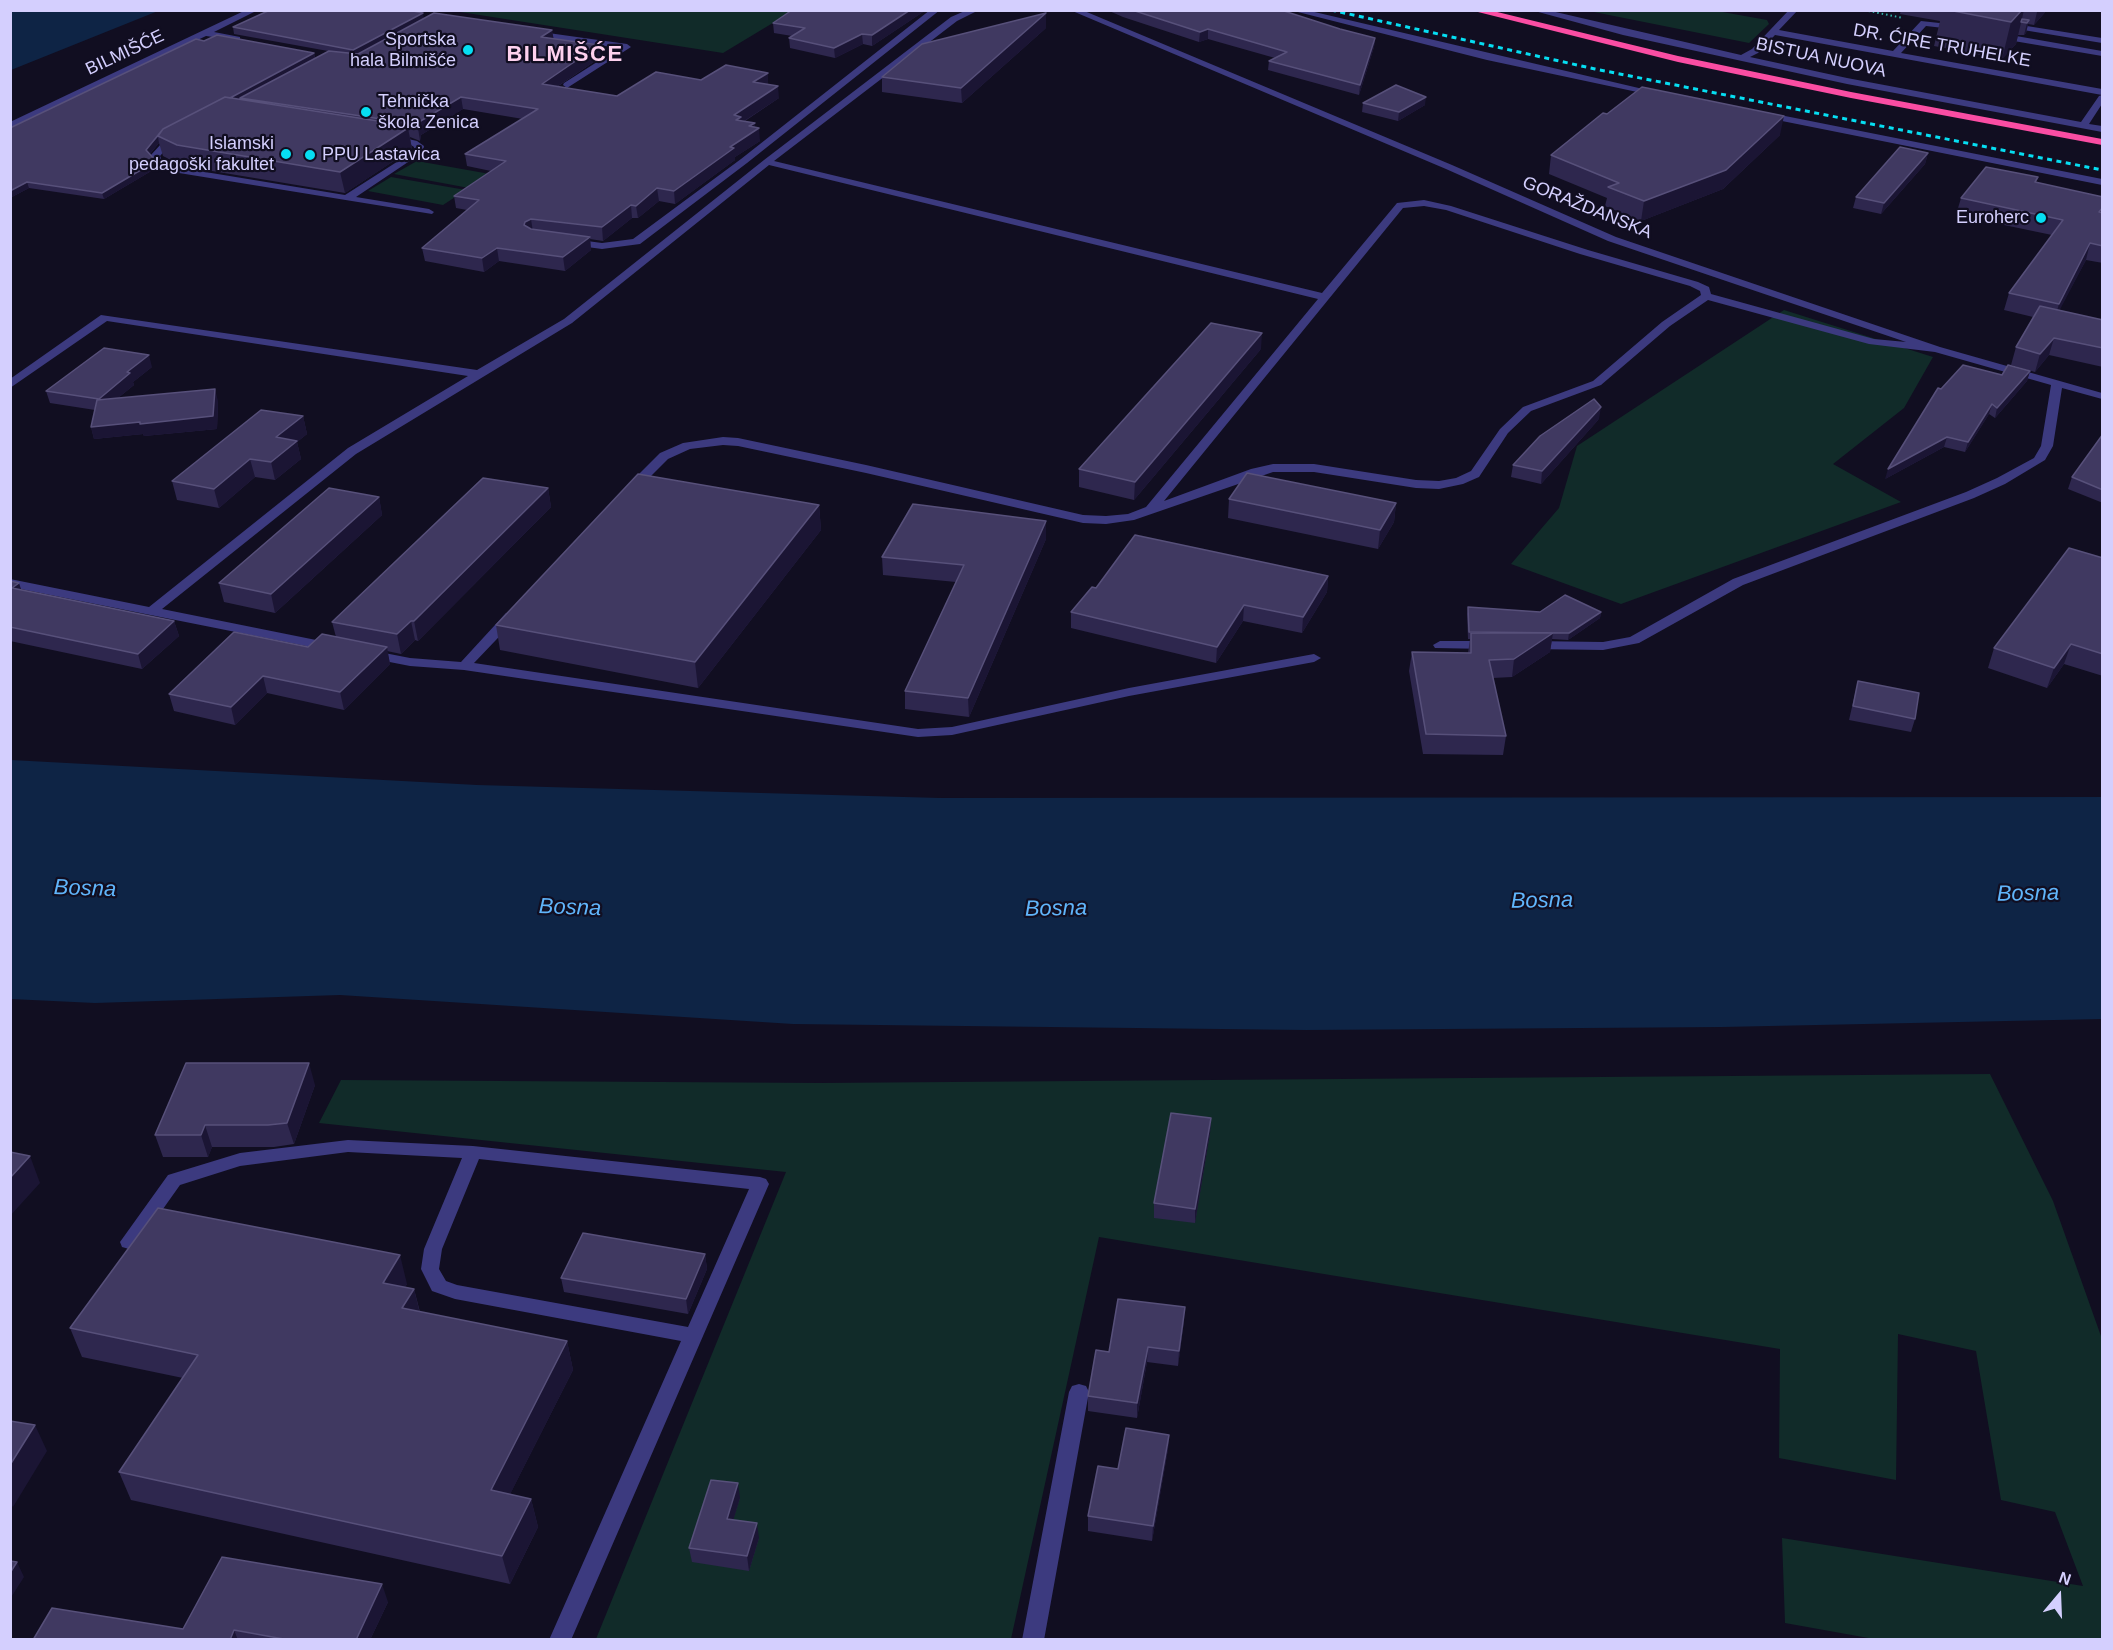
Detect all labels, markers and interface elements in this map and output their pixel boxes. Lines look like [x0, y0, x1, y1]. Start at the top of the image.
street label: DR. ĆIRE TRUHELKE [1851, 20, 2033, 72]
street label: BILMIŠĆE [82, 25, 168, 81]
place label: Sportska hala Bilmišće [350, 29, 456, 72]
street label: BISTUA NUOVA [1754, 34, 1888, 82]
district label: BILMIŠĆE [506, 42, 624, 68]
marker: Sportska hala Bilmišće [461, 43, 475, 57]
place label: Tehnička škola Zenica [378, 91, 479, 134]
marker: Tehnička škola Zenica [359, 105, 373, 119]
place label: Islamski pedagoški fakultet [129, 133, 274, 176]
place label: PPU Lastavica [322, 144, 440, 166]
marker: Islamski pedagoški fakultet [279, 147, 293, 161]
marker: PPU Lastavica [303, 148, 317, 162]
street label: GORAŽDANSKA [1519, 172, 1655, 244]
place label: Euroherc [1956, 207, 2029, 229]
marker: Euroherc [2034, 211, 2048, 225]
water label: Bosna [53, 875, 117, 903]
water label: Bosna [1997, 880, 2059, 908]
water label: Bosna [1511, 887, 1573, 915]
water label: Bosna [538, 894, 602, 922]
water label: Bosna [1025, 895, 1087, 923]
north arrow [2029, 1566, 2089, 1626]
text: N [2057, 1569, 2073, 1588]

